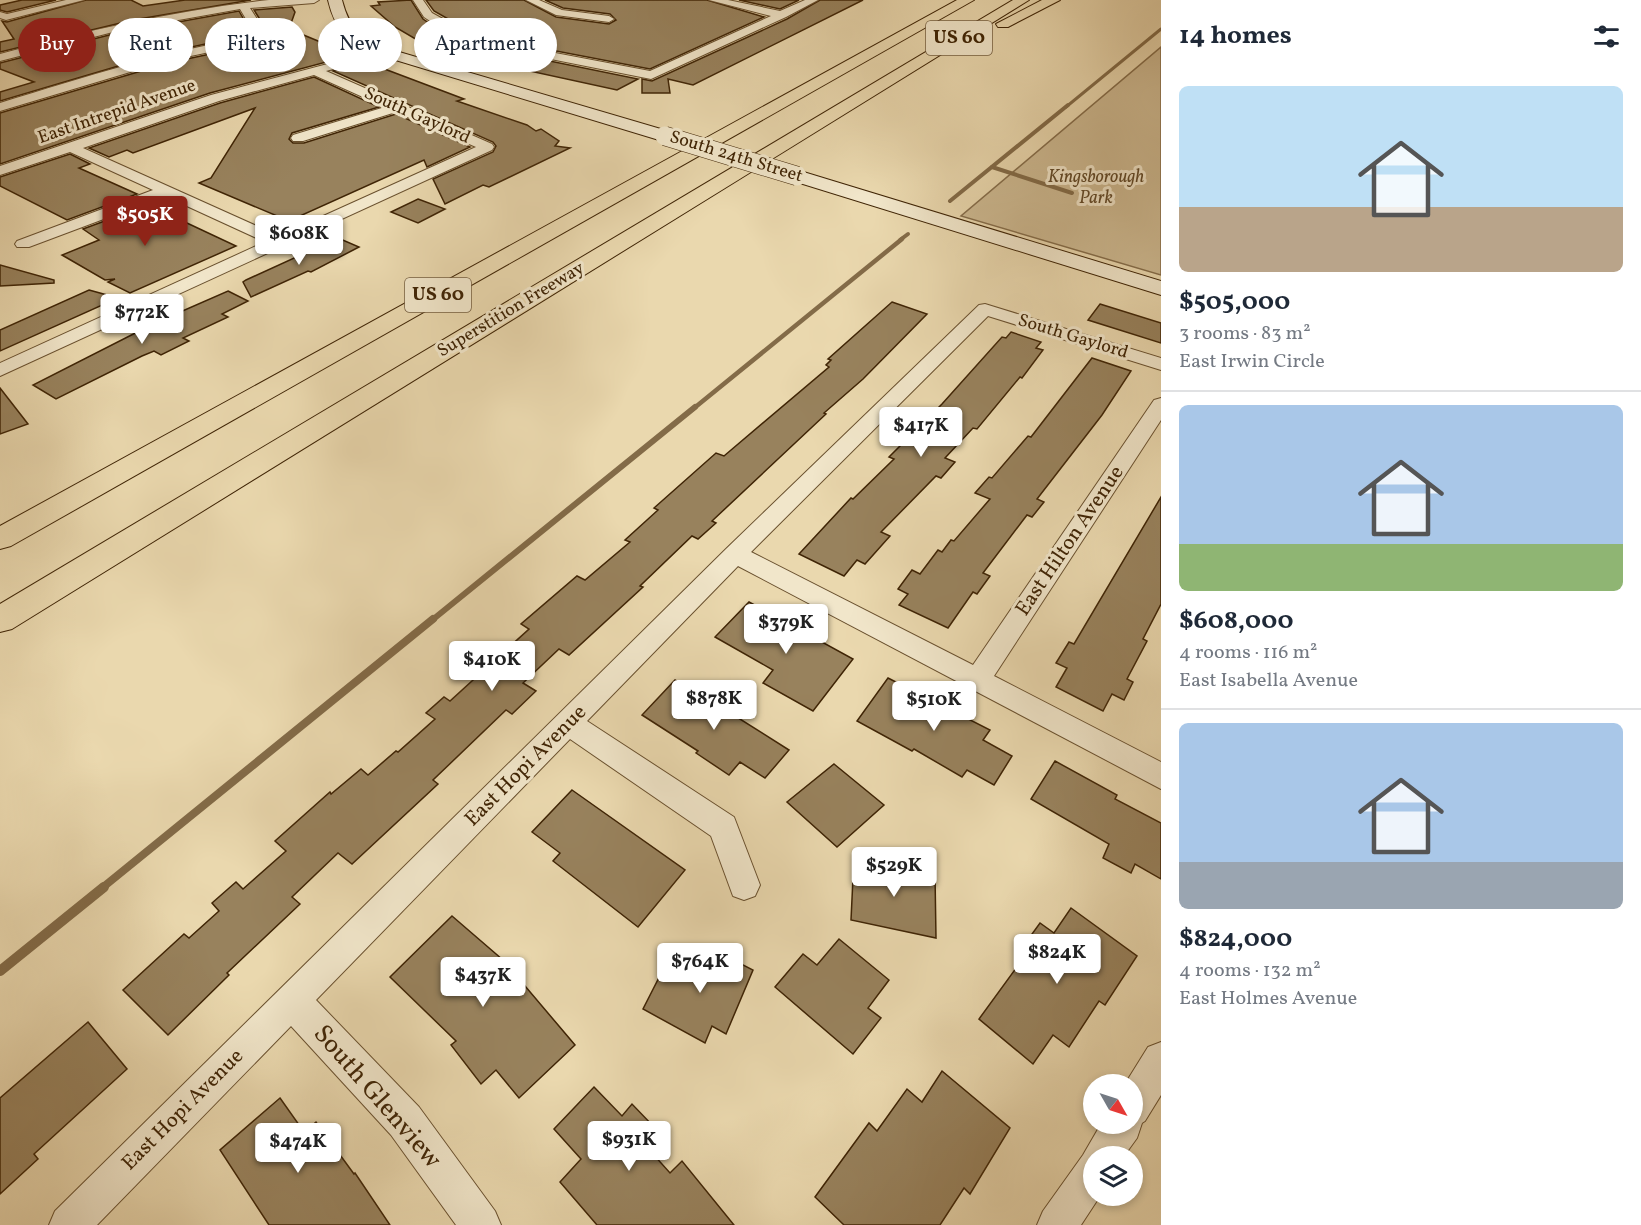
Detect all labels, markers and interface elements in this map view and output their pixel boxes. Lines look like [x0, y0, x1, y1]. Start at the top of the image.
chip: Buy [18, 18, 96, 72]
chip: Rent [108, 18, 193, 72]
chip: Filters [205, 18, 306, 72]
chip: New [318, 18, 402, 72]
chip: Apartment [414, 18, 557, 72]
text: 14 homes [1179, 18, 1292, 54]
icon: filters [1590, 20, 1623, 53]
road number: US 60 [926, 21, 992, 55]
street label: East Intrepid Avenue [35, 73, 199, 151]
street label: South Gaylord [360, 81, 474, 151]
street label: South 24th Street [666, 125, 806, 189]
icon: home [1347, 125, 1455, 233]
park label: Kingsborough Park [1048, 165, 1144, 211]
pin: $505K [103, 196, 187, 247]
text: $505K [117, 201, 173, 229]
pin: $608K [257, 215, 341, 266]
text: $608K [269, 220, 329, 248]
street label: Superstition Freeway [433, 256, 590, 364]
road number: US 60 [405, 278, 471, 312]
text: $505,000 [1179, 284, 1290, 320]
pin: $772K [100, 294, 184, 345]
text: $772K [115, 299, 169, 327]
street label: South Gaylord [1015, 308, 1131, 366]
text: 3 rooms · 83 m² [1179, 320, 1311, 348]
text: East Irwin Circle [1179, 348, 1325, 376]
pin: $417K [879, 407, 963, 458]
text: $417K [893, 412, 949, 440]
icon: home [1347, 444, 1455, 552]
street label: East Hilton Avenue [1009, 460, 1131, 622]
text: $608,000 [1179, 603, 1294, 639]
pin: $379K [744, 604, 828, 655]
text: $379K [758, 609, 814, 637]
text: 4 rooms · 116 m² [1179, 639, 1318, 667]
pin: $410K [450, 641, 534, 692]
text: $410K [463, 646, 521, 674]
text: East Isabella Avenue [1179, 667, 1358, 695]
pin: $878K [672, 680, 756, 731]
pin: $510K [892, 681, 976, 732]
text: $878K [686, 685, 742, 713]
text: $510K [906, 686, 962, 714]
street label: East Hopi Avenue [459, 698, 594, 833]
icon: home [1347, 762, 1455, 870]
pin: $529K [852, 847, 936, 898]
text: $529K [866, 852, 922, 880]
text: $824,000 [1179, 921, 1292, 957]
pin: $824K [1015, 934, 1099, 985]
text: $824K [1028, 939, 1086, 967]
pin: $764K [658, 943, 742, 994]
text: $764K [671, 948, 729, 976]
pin: $437K [441, 957, 525, 1008]
text: 4 rooms · 132 m² [1179, 957, 1321, 985]
text: $437K [455, 962, 511, 990]
text: East Holmes Avenue [1179, 985, 1357, 1013]
street label: South Glenview [304, 1017, 450, 1177]
street label: East Hopi Avenue [116, 1042, 251, 1177]
north arrow [1083, 1074, 1143, 1134]
map controls [1083, 1074, 1143, 1206]
pin: $931K [587, 1121, 671, 1172]
pin: $474K [256, 1123, 340, 1174]
text: $931K [602, 1126, 656, 1154]
text: $474K [269, 1128, 327, 1156]
button: layers [1083, 1146, 1143, 1206]

